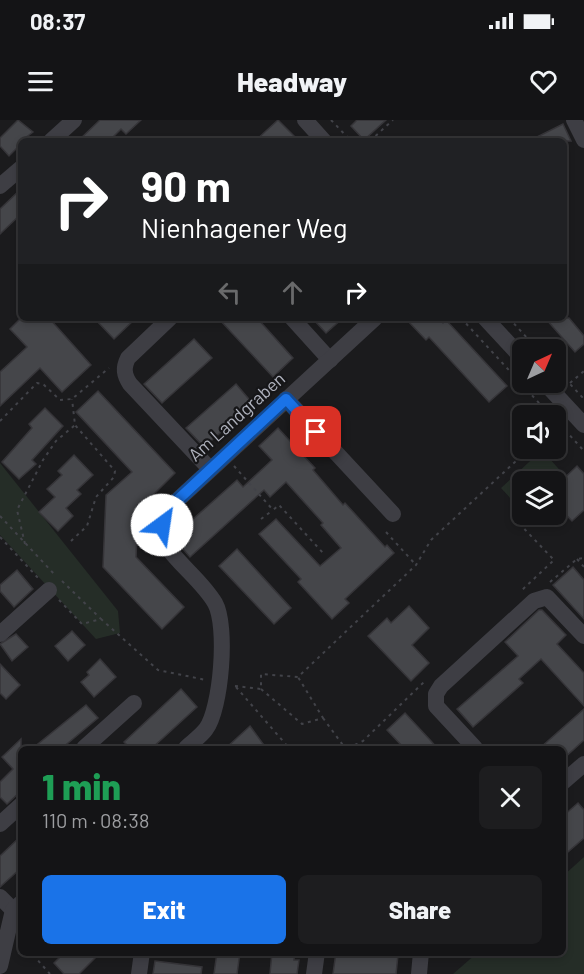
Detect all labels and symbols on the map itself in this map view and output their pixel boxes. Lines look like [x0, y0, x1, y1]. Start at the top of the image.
north arrow [512, 339, 566, 393]
street label: Am Landgraben [183, 367, 289, 465]
pin [290, 406, 341, 457]
position arrow [130, 493, 194, 557]

